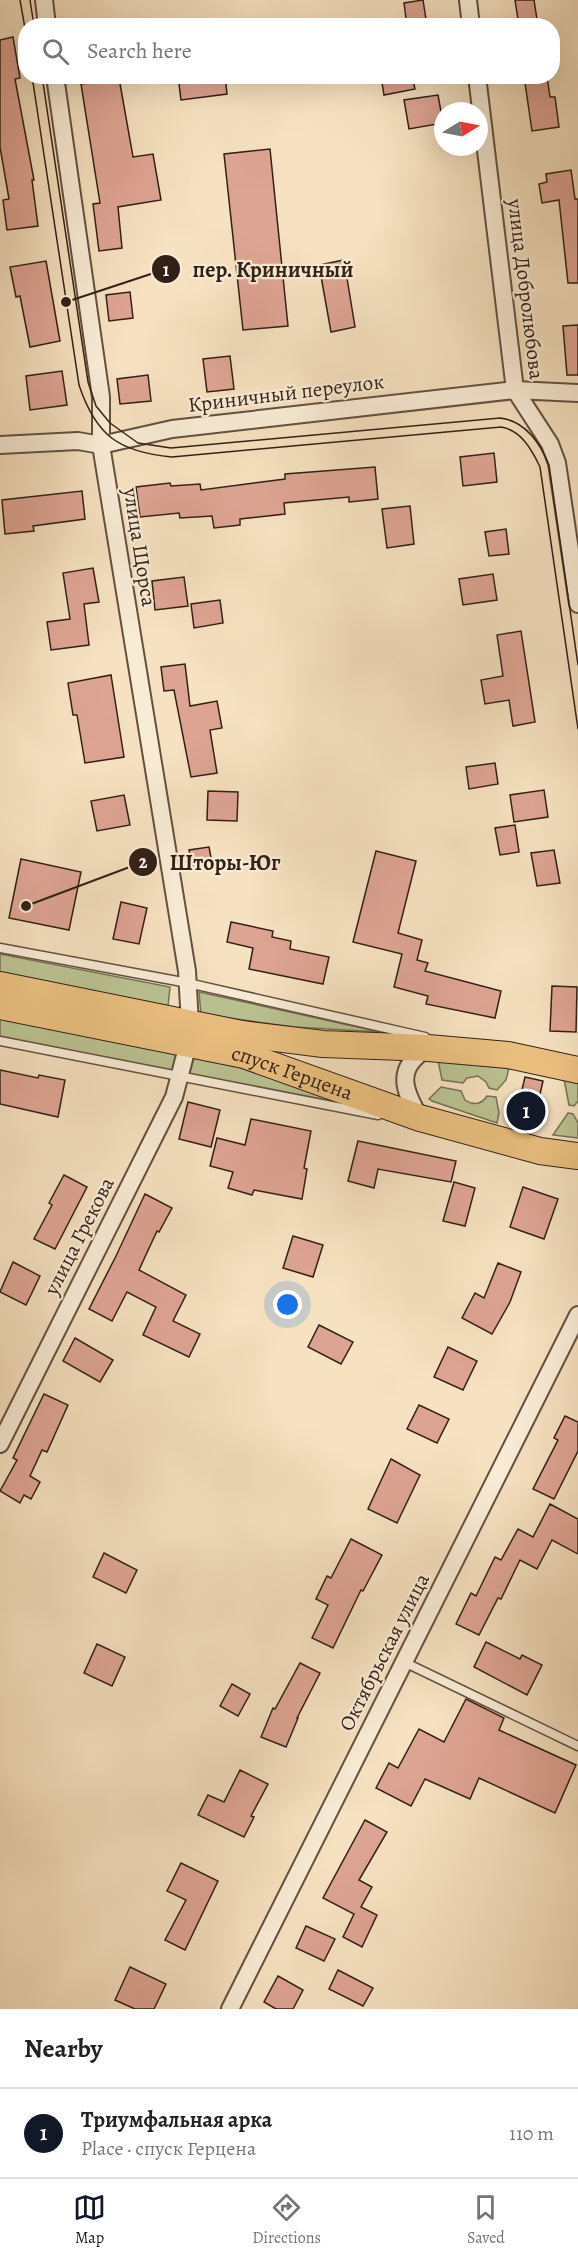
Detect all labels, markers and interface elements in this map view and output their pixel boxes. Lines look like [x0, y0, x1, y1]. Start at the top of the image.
search box [18, 18, 560, 84]
icon: search [39, 35, 72, 68]
text: Search here [87, 36, 192, 66]
north arrow [434, 102, 488, 156]
street label: улица Добролюбова [501, 196, 551, 381]
callout: пер. Криничный [151, 249, 366, 289]
text: пер. Криничный [193, 255, 353, 285]
text: 1 [163, 258, 170, 282]
street label: Криничный переулок [186, 367, 386, 419]
street label: улица Щорса [117, 485, 163, 609]
callout: Шторы-Юг [128, 842, 293, 882]
text: Шторы-Юг [170, 848, 281, 878]
text: 2 [139, 850, 148, 874]
street label: спуск Герцена [229, 1039, 357, 1107]
pin: 1 [506, 1088, 546, 1134]
street label: улица Грекова [37, 1172, 121, 1301]
your location [273, 1290, 302, 1319]
street label: Октябрьская улица [332, 1568, 436, 1736]
text: Nearby [24, 2031, 103, 2066]
text: Триумфальная арка [81, 2105, 272, 2135]
text: 1 [40, 2120, 47, 2147]
text: 110 m [509, 2120, 554, 2147]
text: Place · спуск Герцена [81, 2135, 256, 2162]
tab: Map [73, 2191, 106, 2249]
tab: Directions [252, 2191, 321, 2249]
tab: Saved [467, 2191, 505, 2249]

